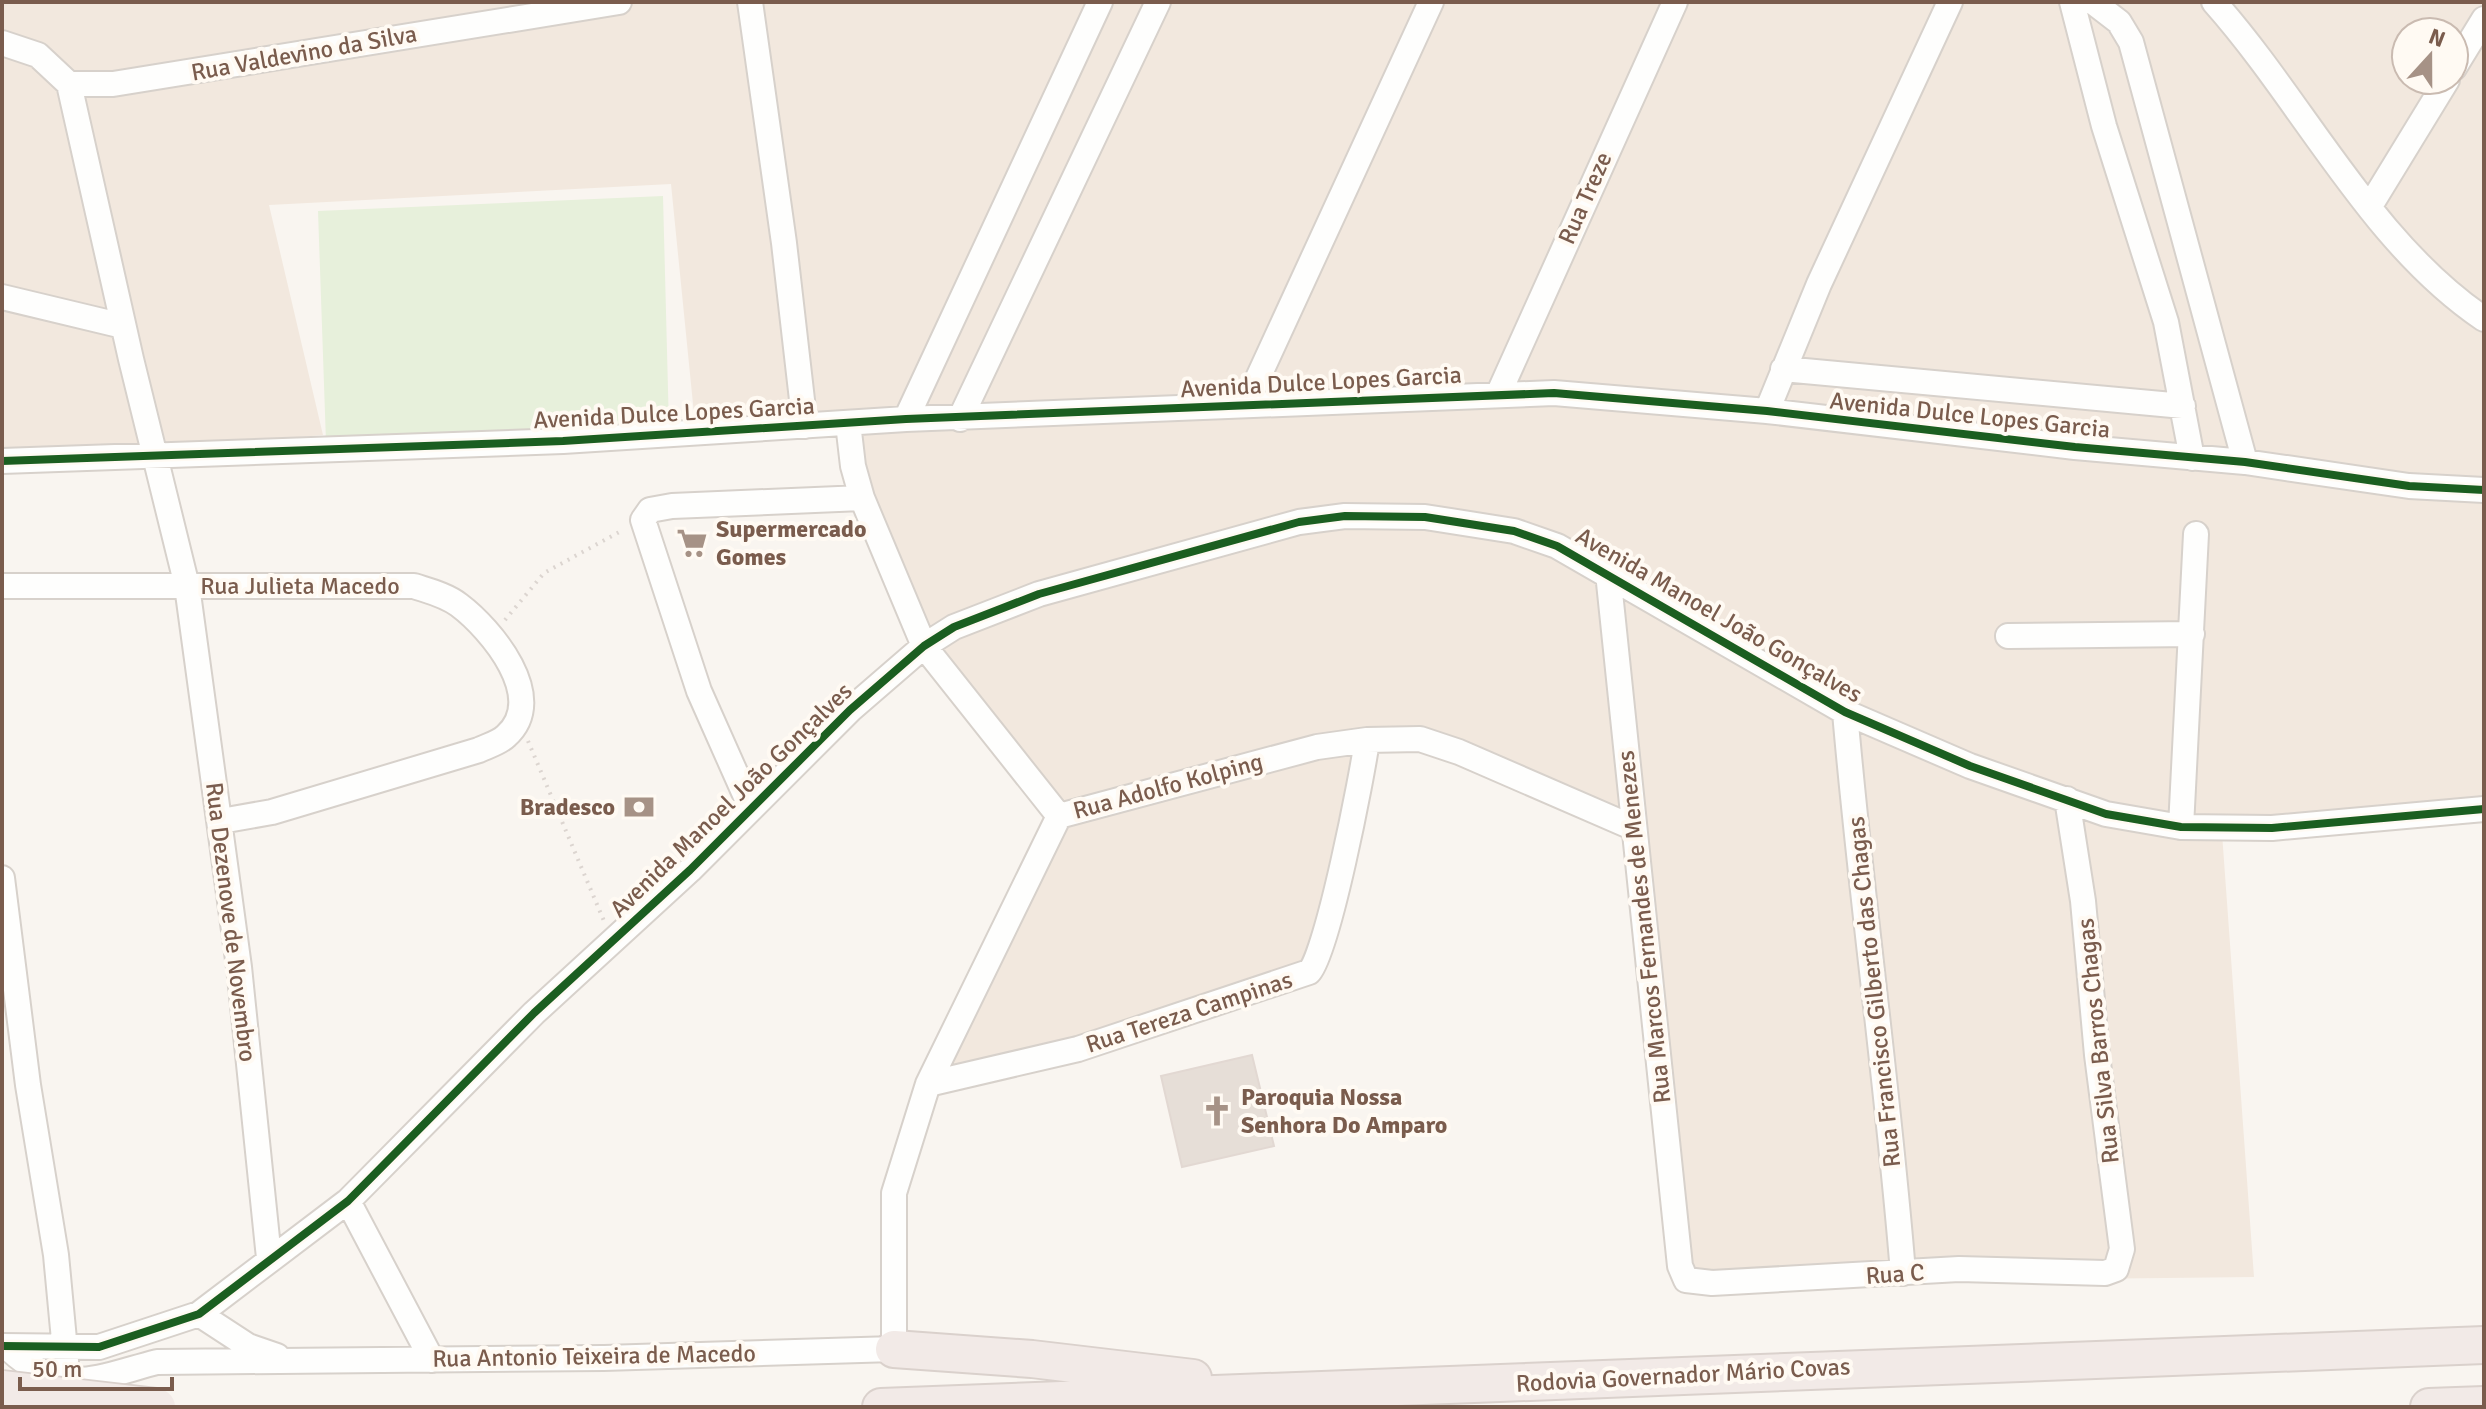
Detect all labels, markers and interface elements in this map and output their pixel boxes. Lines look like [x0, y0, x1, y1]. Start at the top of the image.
north arrow [2390, 16, 2470, 96]
street label: Rua Valdevino da Silva [189, 18, 419, 88]
text: N [2425, 22, 2449, 53]
street label: Rua Treze [1551, 147, 1619, 249]
street label: Avenida Dulce Lopes Garcia [1180, 360, 1462, 404]
street label: Avenida Dulce Lopes Garcia [1828, 385, 2112, 445]
street label: Avenida Dulce Lopes Garcia [533, 391, 815, 435]
place label: Supermercado Gomes [716, 514, 866, 572]
street label: Avenida Manoel João Gonçalves [1571, 521, 1867, 709]
supermarket icon: Supermercado Gomes [675, 526, 709, 560]
street label: Rua Julieta Macedo [200, 571, 400, 601]
street label: Avenida Manoel João Gonçalves [603, 676, 859, 924]
street label: Rua Adolfo Kolping [1070, 746, 1266, 826]
street label: Rua Marcos Fernandes de Menezes [1611, 749, 1677, 1105]
street label: Rua Dezenove de Novembro [199, 780, 263, 1064]
bank icon: Bradesco [622, 790, 656, 824]
place label: Bradesco [520, 792, 615, 822]
street label: Rua Francisco Gilberto das Chagas [1841, 815, 1907, 1169]
street label: Rua Silva Barros Chagas [2070, 917, 2126, 1165]
street label: Rua Tereza Campinas [1082, 964, 1296, 1060]
place label: Paroquia Nossa Senhora Do Amparo [1241, 1082, 1447, 1140]
church icon: Paroquia Nossa Senhora Do Amparo [1200, 1094, 1234, 1128]
street label: Rua C [1865, 1257, 1925, 1291]
street label: Rua Antonio Teixeira de Macedo [432, 1338, 756, 1374]
scale bar [20, 1341, 172, 1391]
street label: Rodovia Governador Mário Covas [1515, 1351, 1851, 1399]
text: 50 m [32, 1354, 82, 1384]

